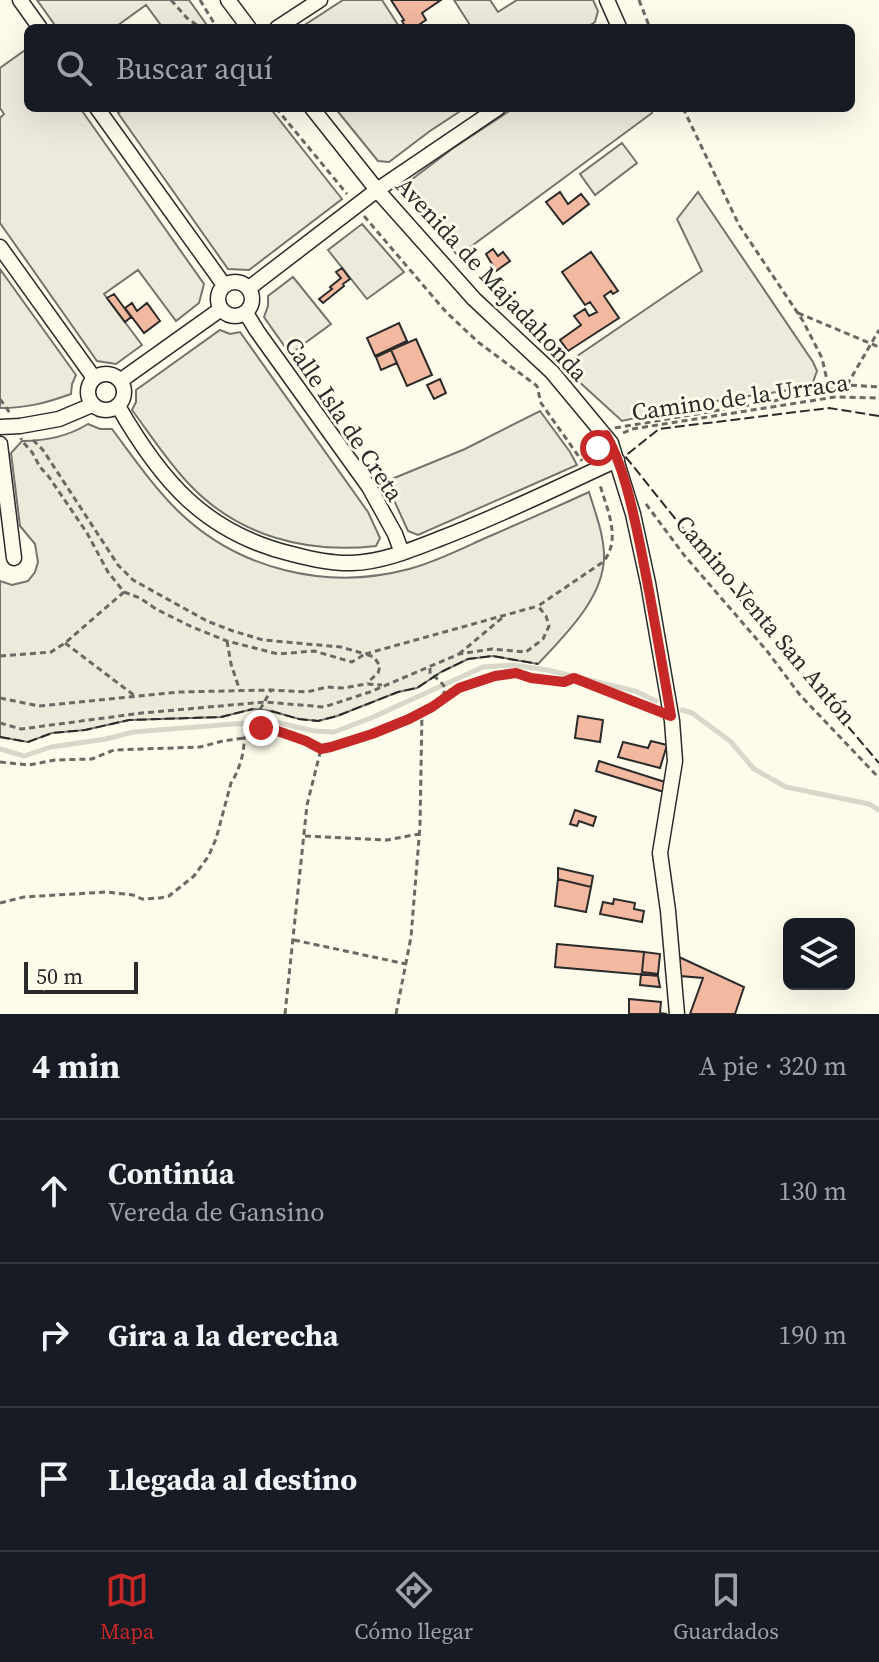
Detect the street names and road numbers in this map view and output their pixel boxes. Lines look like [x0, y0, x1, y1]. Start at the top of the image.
street label: Avenida de Majadahonda [388, 170, 596, 389]
street label: Calle Isla de Creta [277, 330, 412, 508]
street label: Camino de la Urraca [630, 365, 851, 429]
street label: Camino Venta San Antón [668, 508, 864, 732]

